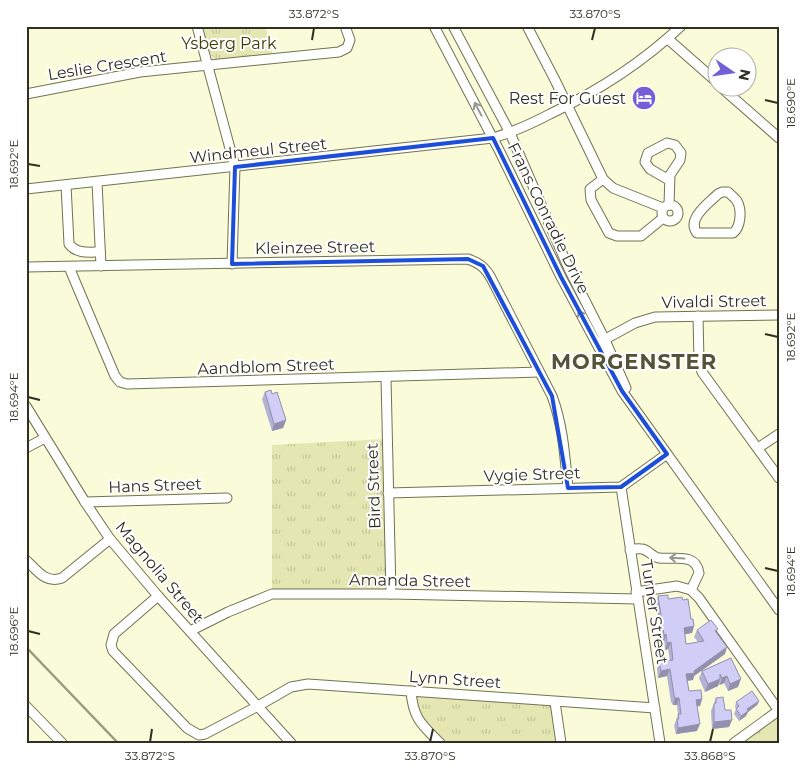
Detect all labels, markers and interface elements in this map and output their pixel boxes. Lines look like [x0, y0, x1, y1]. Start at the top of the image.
text: 33.872°S [289, 6, 339, 21]
text: 33.870°S [569, 6, 621, 21]
park label: Ysberg Park [181, 34, 277, 53]
street label: Leslie Crescent [46, 47, 168, 84]
north arrow [708, 48, 758, 98]
text: N [735, 67, 755, 82]
text: 18.690°E [783, 78, 798, 128]
hotel icon: Rest For Guest [631, 85, 657, 111]
place label: Rest For Guest [509, 89, 626, 108]
one-way arrow [473, 102, 483, 117]
street label: Windmeul Street [189, 134, 328, 167]
text: 18.692°E [6, 139, 21, 189]
street label: Frans Conradie Drive [504, 139, 593, 297]
street label: Kleinzee Street [255, 237, 376, 258]
street label: Vivaldi Street [661, 291, 767, 312]
one-way arrow [577, 310, 586, 325]
text: 18.692°E [783, 312, 798, 362]
district label: MORGENSTER [551, 349, 717, 374]
street label: Aandblom Street [197, 355, 335, 378]
text: 18.694°E [6, 372, 21, 422]
street label: Bird Street [362, 442, 384, 529]
street label: Vygie Street [483, 463, 581, 486]
street label: Hans Street [108, 474, 203, 497]
street label: Magnolia Street [111, 518, 208, 628]
text: 18.694°E [783, 546, 798, 596]
one-way arrow [670, 554, 686, 563]
street label: Turner Street [637, 559, 672, 666]
street label: Amanda Street [349, 570, 471, 591]
text: 18.696°E [6, 606, 21, 656]
street label: Lynn Street [408, 667, 502, 692]
text: 33.872°S [125, 748, 175, 763]
text: 33.870°S [404, 748, 456, 763]
text: 33.868°S [684, 748, 736, 763]

